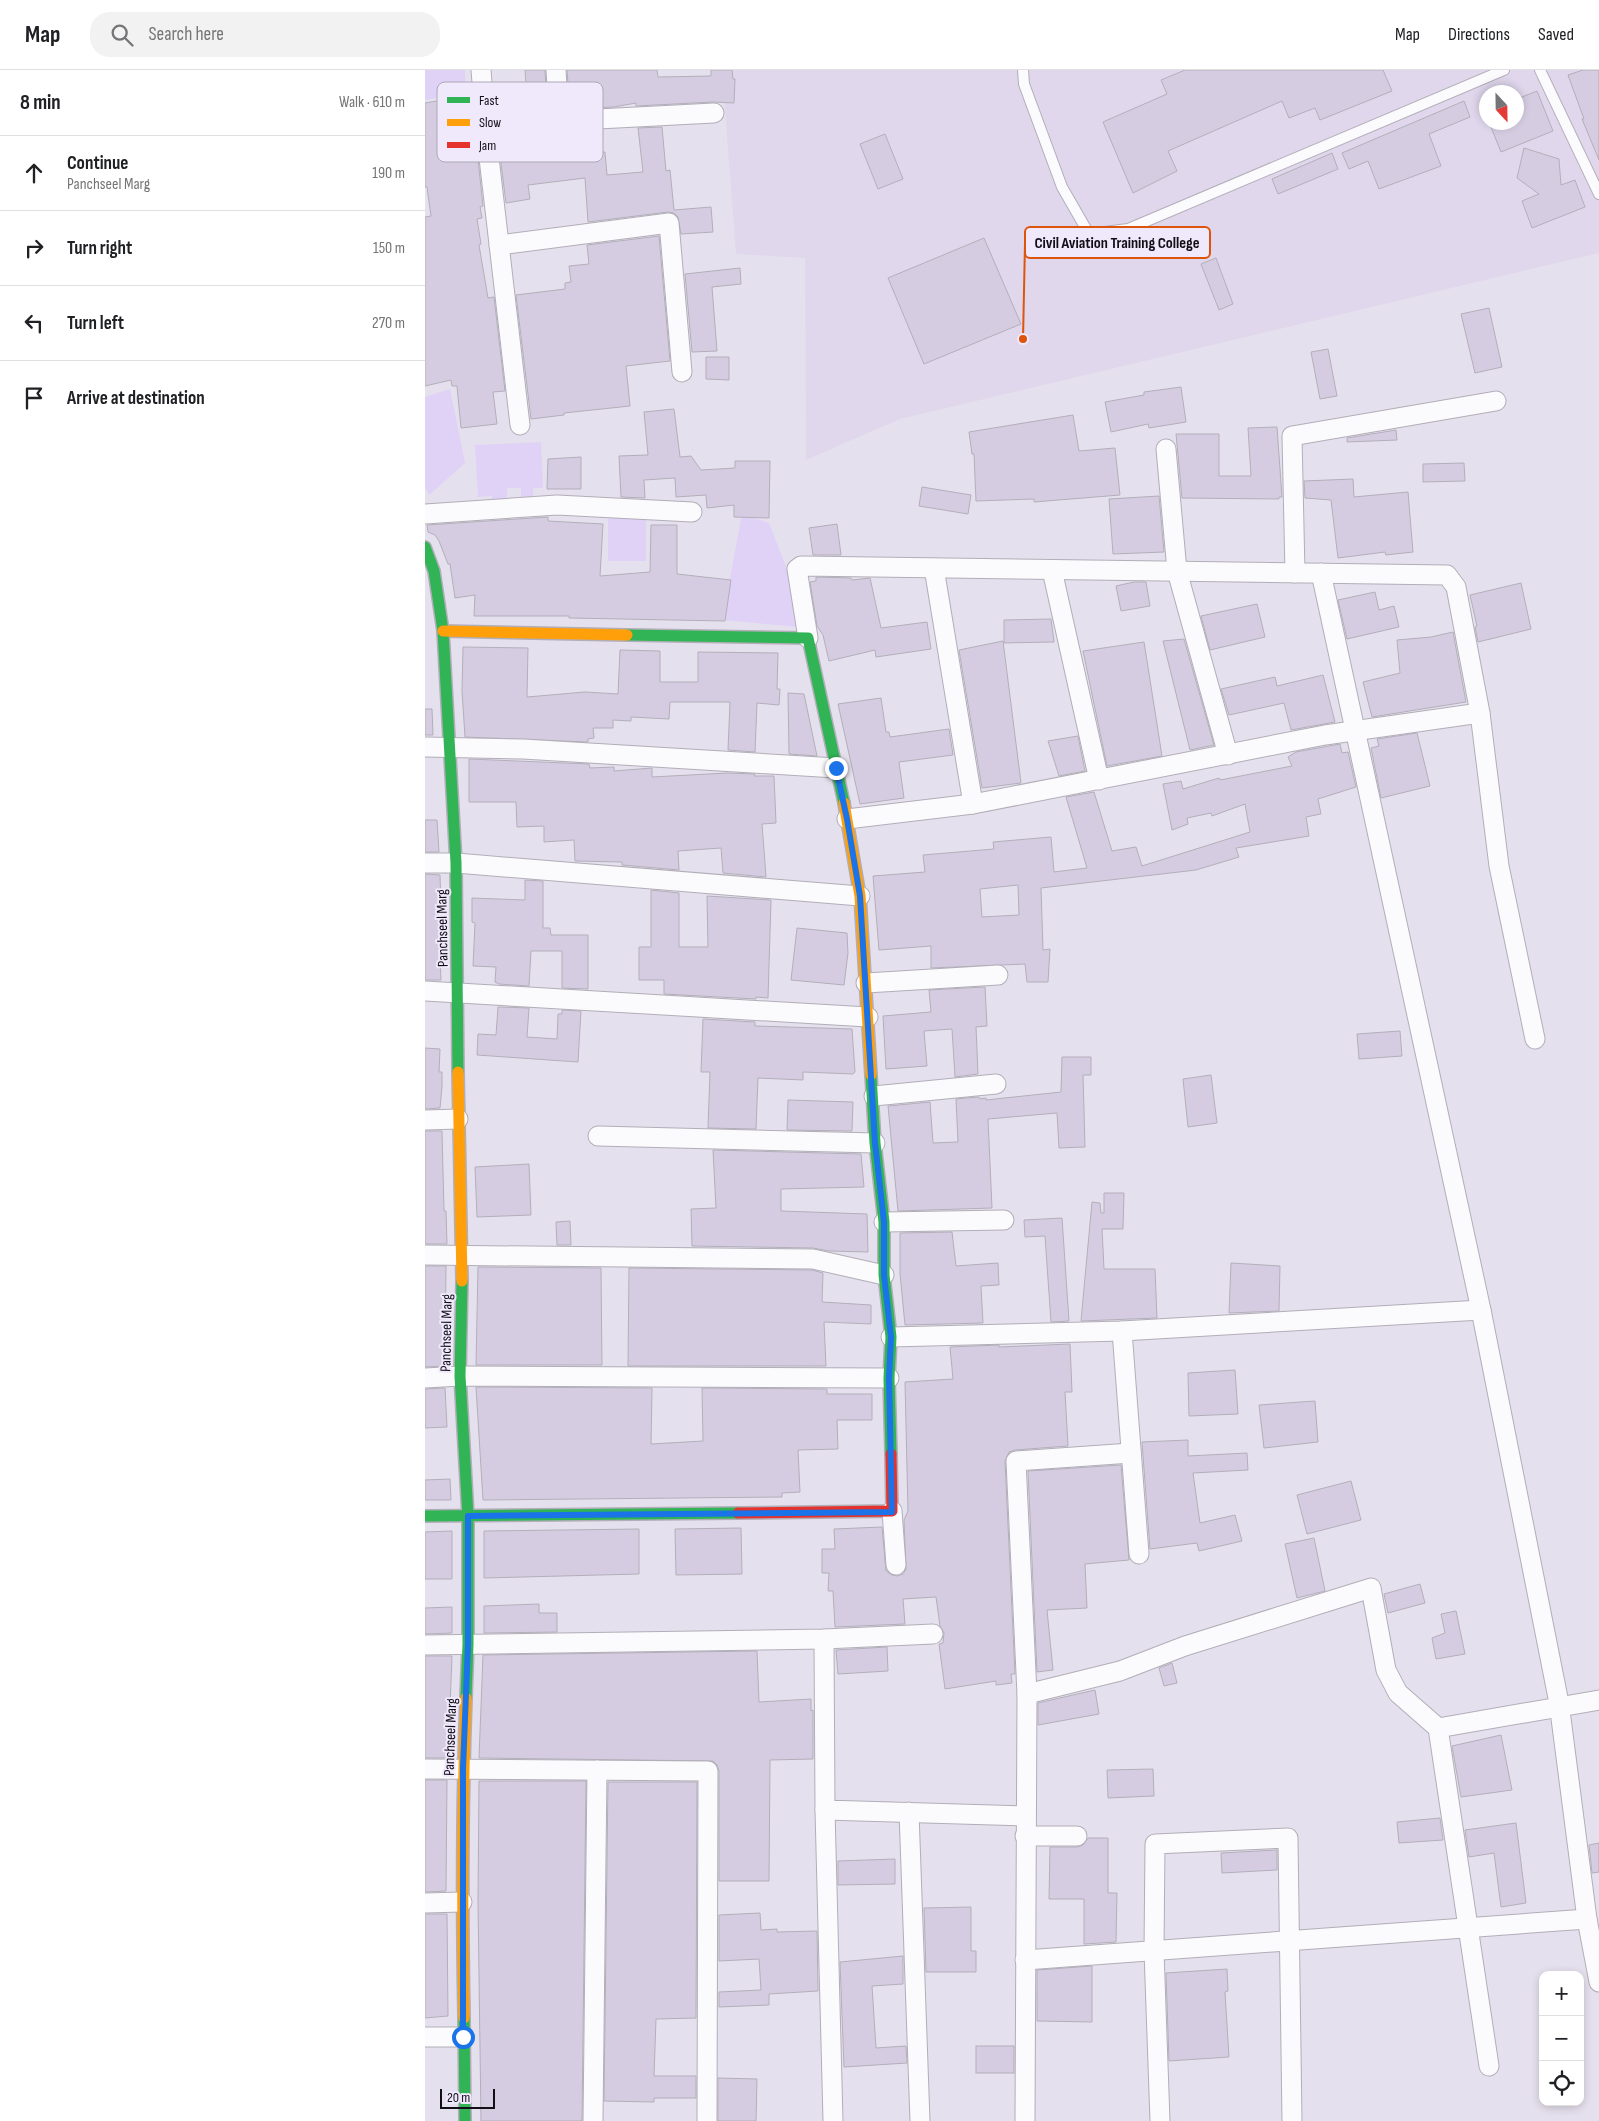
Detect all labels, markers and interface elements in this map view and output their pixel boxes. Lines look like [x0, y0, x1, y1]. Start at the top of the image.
search box [90, 12, 440, 57]
text: Map [25, 20, 60, 49]
icon: search [108, 21, 136, 49]
text: Search here [148, 23, 224, 46]
text: Map [1395, 24, 1420, 45]
text: Directions [1448, 24, 1510, 45]
text: Saved [1538, 24, 1574, 45]
legend [437, 82, 603, 162]
north arrow [1479, 85, 1524, 130]
text: 8 min [20, 90, 61, 115]
text: Fast [479, 92, 499, 109]
text: Walk · 610 m [339, 93, 405, 112]
text: Slow [479, 114, 501, 131]
text: Jam [478, 137, 496, 154]
text: Continue [67, 152, 128, 175]
icon: ahead [20, 159, 48, 187]
text: 190 m [372, 164, 405, 183]
text: Panchseel Marg [67, 175, 150, 194]
callout: Civil Aviation Training College [1025, 227, 1210, 258]
icon: right [20, 234, 48, 262]
text: Civil Aviation Training College [1034, 234, 1200, 253]
text: Turn right [67, 237, 132, 260]
text: 150 m [373, 239, 405, 258]
icon: left [20, 309, 48, 337]
text: Turn left [67, 312, 124, 335]
text: 270 m [372, 314, 405, 333]
icon: arrive [20, 384, 48, 412]
text: Arrive at destination [67, 387, 205, 410]
route end [825, 757, 848, 780]
street label: Panchseel Marg [432, 889, 453, 967]
street label: Panchseel Marg [436, 1294, 457, 1372]
street label: Panchseel Marg [440, 1698, 461, 1776]
map controls [1539, 1971, 1584, 2106]
button: + [1539, 1971, 1584, 2016]
button: − [1539, 2016, 1584, 2061]
route start [452, 2026, 475, 2049]
button: locate [1539, 2061, 1584, 2106]
scale bar [440, 2086, 495, 2109]
text: 20 m [447, 2089, 470, 2106]

